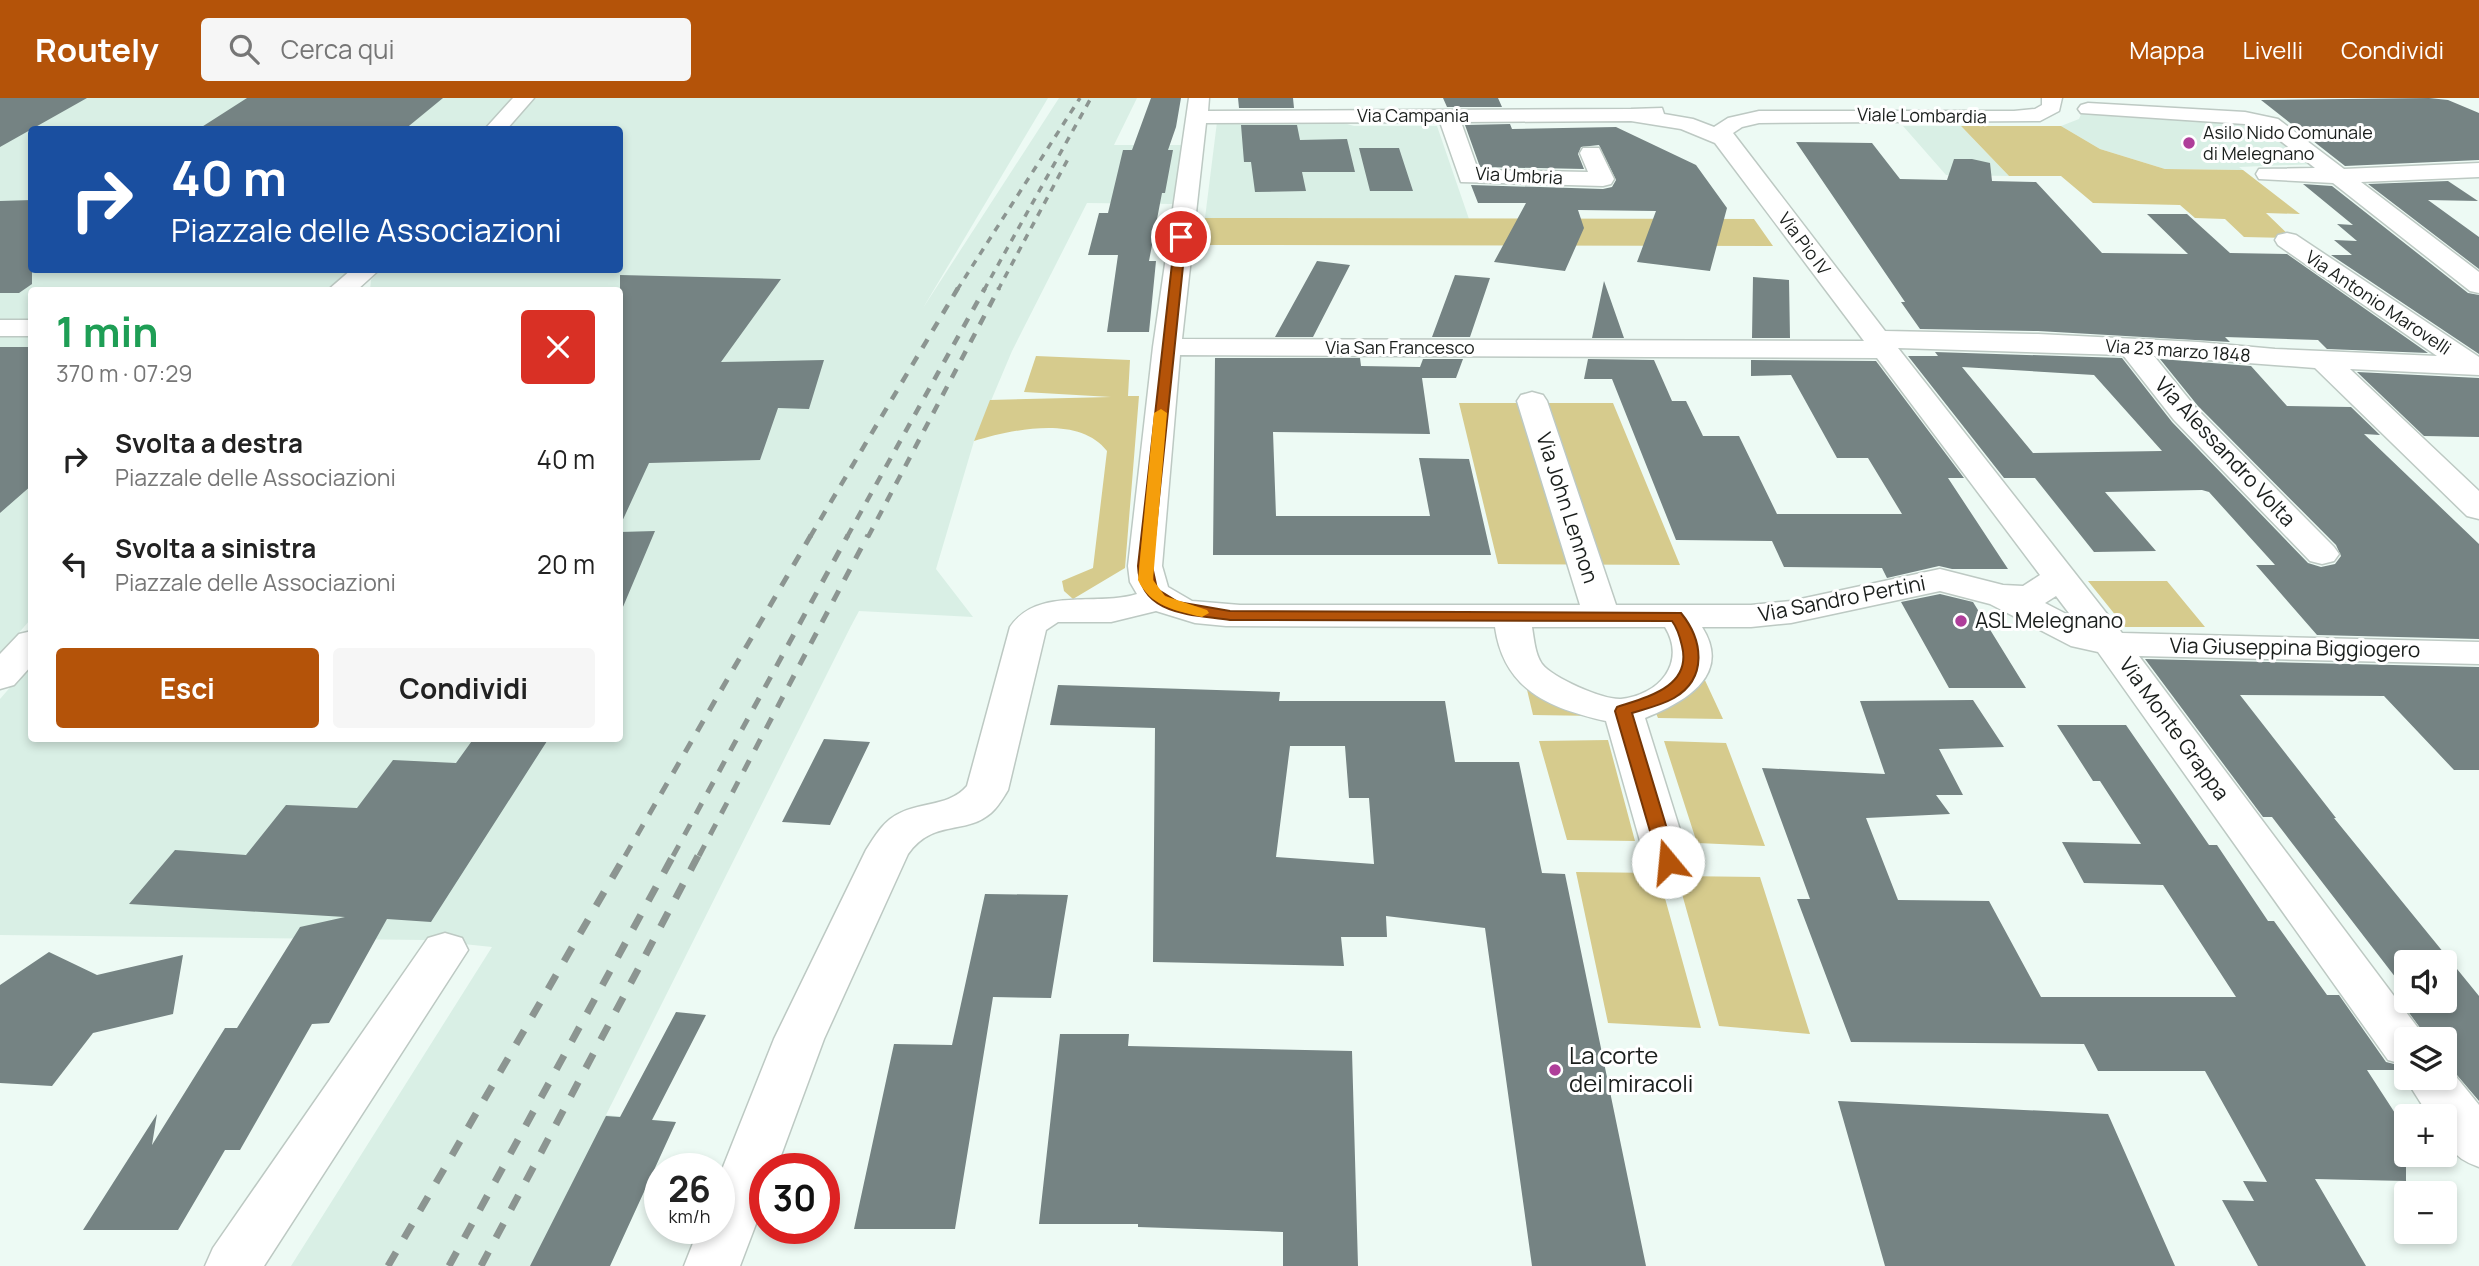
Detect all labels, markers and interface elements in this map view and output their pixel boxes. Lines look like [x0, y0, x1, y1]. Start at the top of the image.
search box [201, 18, 691, 81]
text: Routely [35, 27, 159, 72]
icon: search [225, 30, 263, 68]
text: Cerca qui [281, 31, 395, 67]
text: Mappa [2129, 33, 2205, 66]
text: Livelli [2243, 33, 2303, 66]
text: Condividi [2341, 33, 2444, 66]
street label: Viale Lombardia [1857, 102, 1987, 128]
street label: Via Campania [1357, 103, 1469, 127]
place label: Asilo Nido Comunale di Melegnano [2203, 120, 2373, 165]
marker: Asilo Nido Comunale di Melegnano [2181, 135, 2197, 151]
text: 40 m [171, 144, 287, 211]
icon: right [56, 154, 147, 245]
street label: Via Umbria [1475, 161, 1563, 189]
pin [1151, 207, 1211, 267]
street label: Via Pio IV [1773, 207, 1836, 280]
text: Piazzale delle Associazioni [171, 208, 562, 252]
icon: arrive [1162, 218, 1200, 256]
street label: Via Antonio Marovelli [2301, 244, 2456, 360]
text: 1 min [56, 302, 159, 360]
button: close [521, 310, 595, 384]
street label: Via 23 marzo 1848 [2105, 333, 2251, 367]
street label: Via San Francesco [1325, 335, 1475, 359]
text: 370 m · 07:29 [56, 357, 193, 389]
street label: Via Alessandro Volta [2149, 371, 2302, 532]
text: Svolta a destra [115, 425, 303, 461]
street label: Via John Lennon [1530, 429, 1605, 587]
icon: right [56, 440, 94, 478]
text: 40 m [537, 441, 595, 477]
text: Piazzale delle Associazioni [115, 461, 396, 493]
text: Svolta a sinistra [115, 530, 316, 566]
icon: left [56, 545, 94, 583]
text: 20 m [537, 546, 595, 582]
text: Piazzale delle Associazioni [115, 566, 396, 598]
street label: Via Sandro Pertini [1756, 568, 1928, 628]
place label: ASL Melegnano [1975, 606, 2123, 634]
marker: ASL Melegnano [1953, 613, 1969, 629]
street label: Via Giuseppina Biggiogero [2169, 631, 2421, 663]
button: Esci [56, 648, 319, 728]
button: Condividi [333, 648, 595, 728]
street label: Via Monte Grappa [2113, 651, 2236, 805]
position arrow [1631, 825, 1705, 899]
map controls [2394, 950, 2457, 1244]
button: sound [2394, 950, 2457, 1013]
button: layers [2394, 1027, 2457, 1090]
place label: La corte dei miracoli [1569, 1038, 1693, 1099]
marker: La corte dei miracoli [1547, 1062, 1563, 1078]
button: + [2394, 1104, 2457, 1167]
speed limit sign: 30 [749, 1153, 840, 1244]
text: 26 [668, 1165, 711, 1213]
button: − [2394, 1181, 2457, 1244]
text: km/h [669, 1204, 710, 1228]

